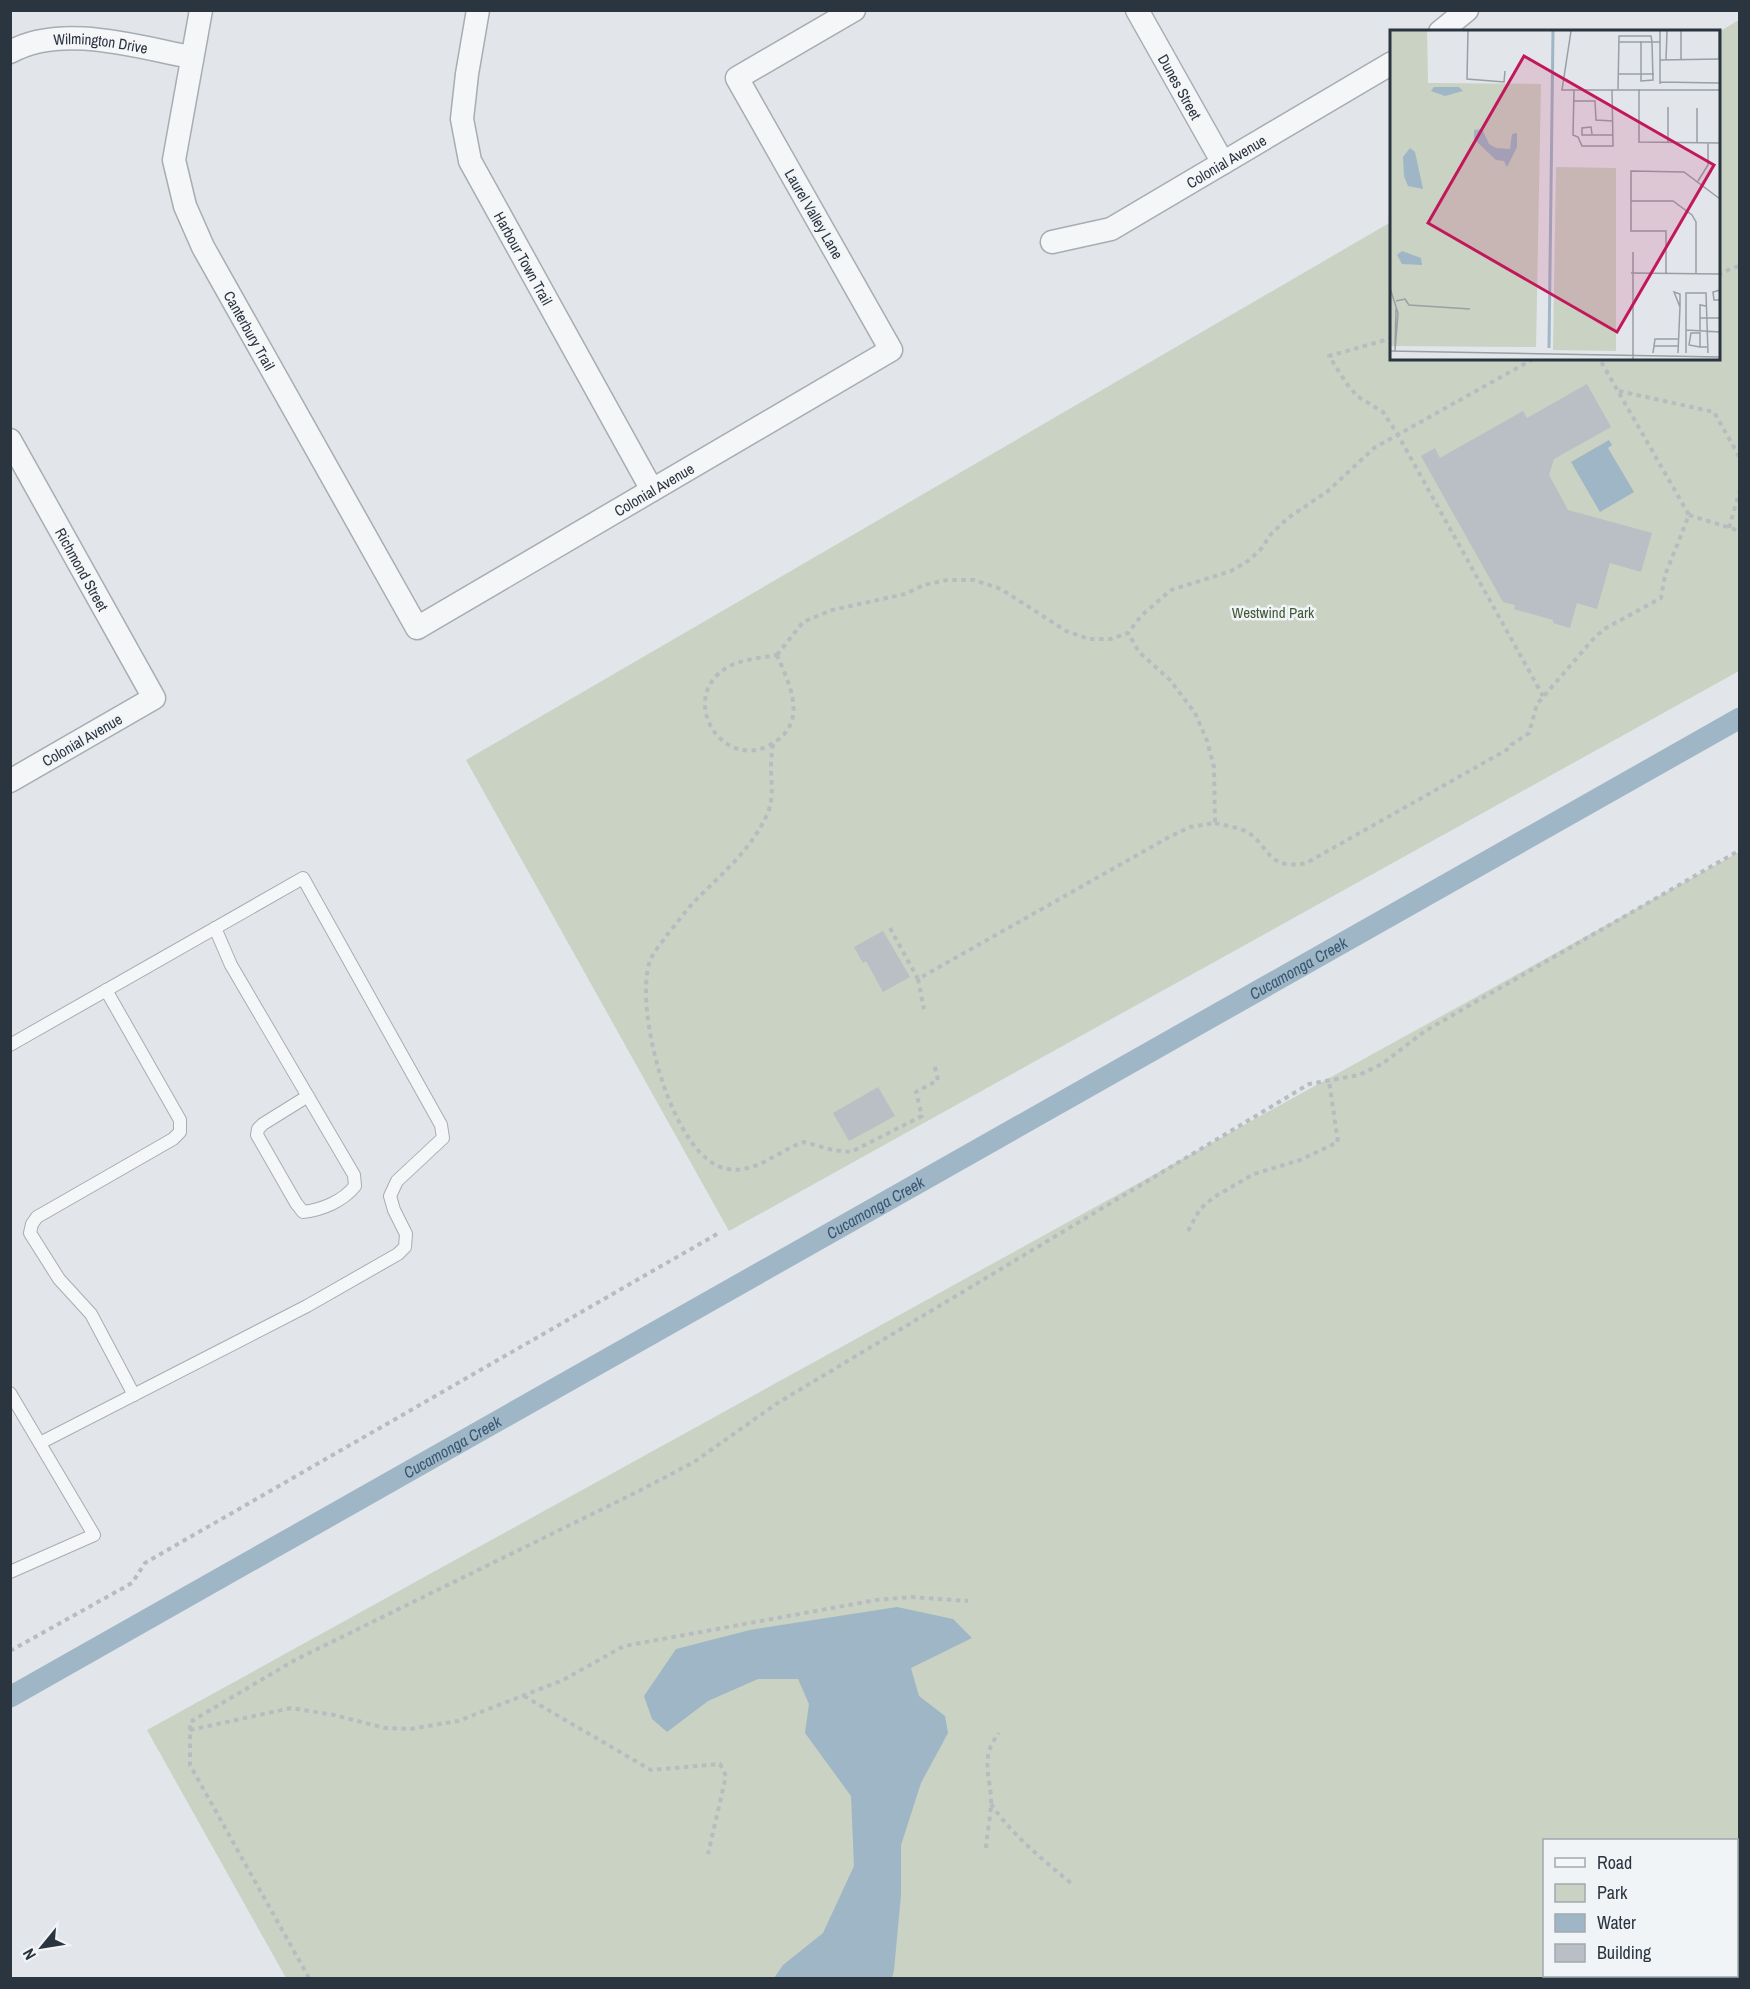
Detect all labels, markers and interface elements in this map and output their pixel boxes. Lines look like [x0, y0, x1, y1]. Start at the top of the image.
street label: Wilmington Drive [53, 28, 150, 58]
inset map [1390, 30, 1720, 360]
street label: Dunes Street [1153, 50, 1207, 124]
street label: Colonial Avenue [1182, 129, 1270, 193]
street label: Laurel Valley Lane [780, 165, 848, 263]
street label: Harbour Town Trail [489, 208, 558, 309]
street label: Canterbury Trail [219, 287, 281, 374]
street label: Colonial Avenue [610, 457, 698, 521]
street label: Richmond Street [50, 524, 114, 615]
park label: Westwind Park [1232, 602, 1315, 623]
street label: Colonial Avenue [38, 708, 126, 771]
water label: Cucamonga Creek [1245, 931, 1351, 1005]
water label: Cucamonga Creek [822, 1171, 929, 1244]
water label: Cucamonga Creek [399, 1410, 506, 1483]
legend [1543, 1839, 1738, 1977]
text: Road [1597, 1850, 1632, 1875]
text: Park [1597, 1880, 1628, 1905]
text: Water [1597, 1910, 1636, 1935]
north arrow [12, 1917, 72, 1977]
text: Building [1597, 1940, 1652, 1965]
text: N [17, 1945, 41, 1964]

